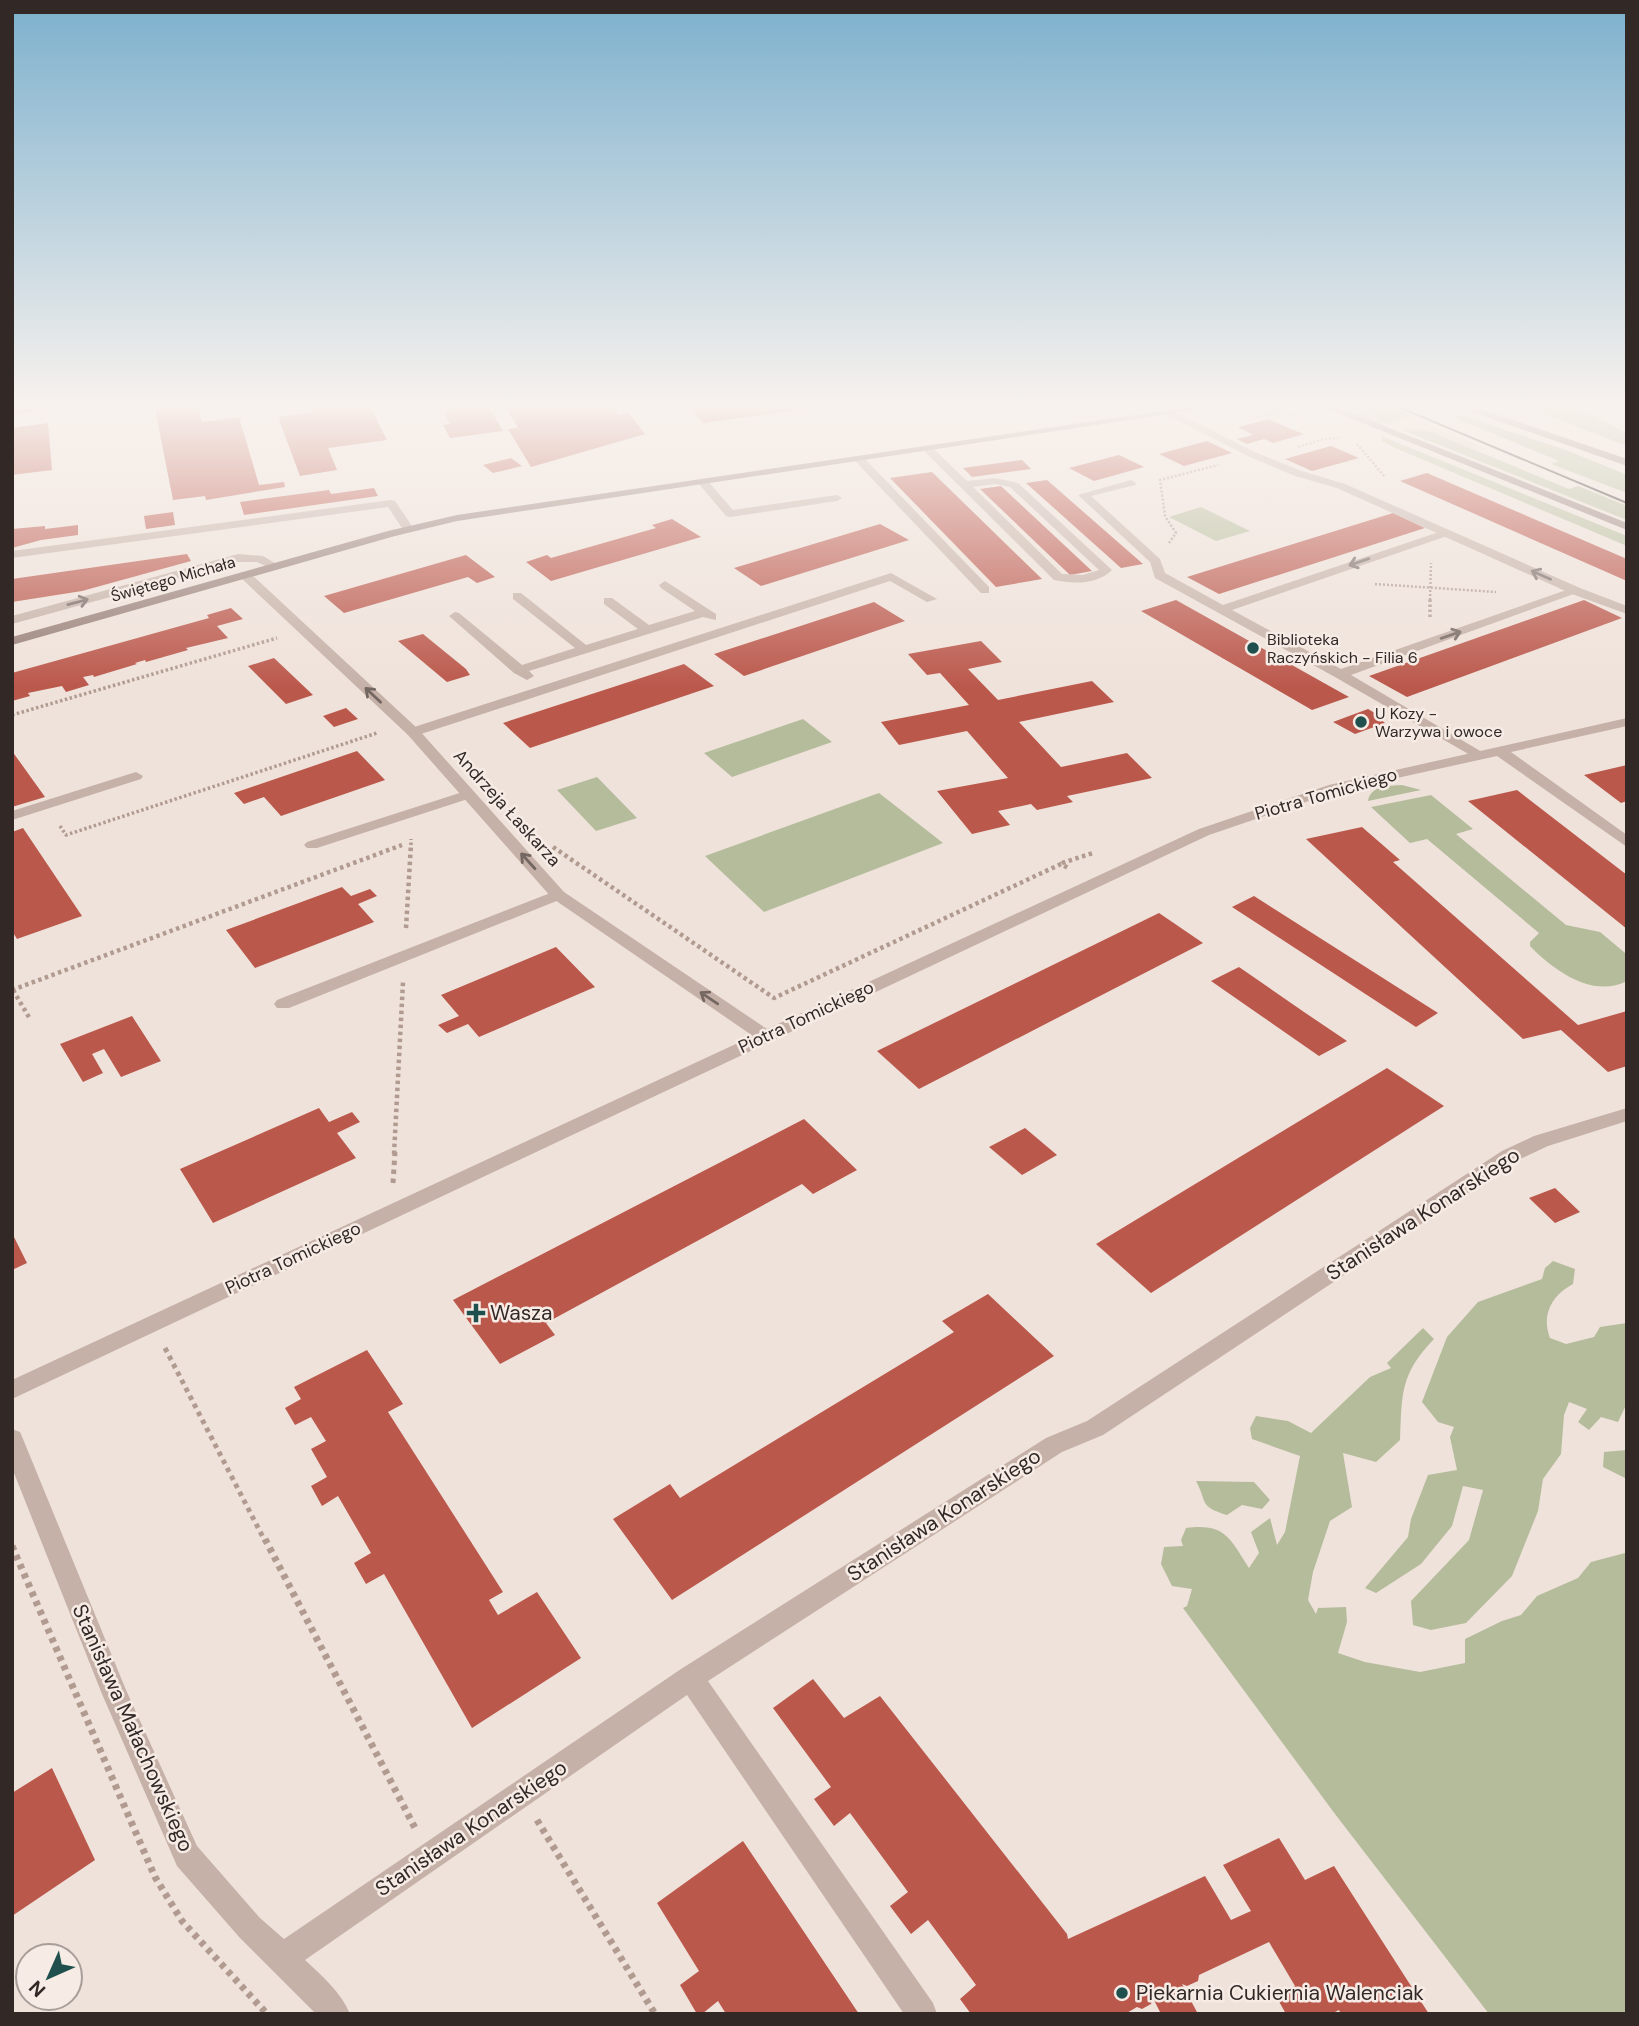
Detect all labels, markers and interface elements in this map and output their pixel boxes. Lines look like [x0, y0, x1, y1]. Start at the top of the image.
street label: Świętego Michała [108, 551, 238, 607]
one-way arrow [1348, 557, 1370, 570]
one-way arrow [1531, 568, 1552, 581]
one-way arrow [66, 595, 89, 608]
one-way arrow [1439, 628, 1461, 640]
place label: Biblioteka Raczyńskich - Filia 6 [1267, 629, 1418, 668]
marker: Biblioteka Raczyńskich - Filia 6 [1245, 640, 1261, 656]
one-way arrow [365, 686, 382, 703]
place label: U Kozy - Warzywa i owoce [1375, 703, 1502, 742]
marker: U Kozy - Warzywa i owoce [1353, 714, 1369, 730]
street label: Andrzeja Łaskarza [448, 744, 566, 872]
street label: Piotra Tomickiego [1252, 762, 1400, 826]
one-way arrow [520, 852, 536, 870]
street label: Piotra Tomickiego [734, 975, 878, 1059]
one-way arrow [699, 991, 719, 1005]
street label: Stanisława Konarskiego [1321, 1141, 1525, 1287]
street label: Piotra Tomickiego [221, 1216, 365, 1300]
place label: Wasza [490, 1299, 552, 1327]
marker: Wasza [468, 1305, 484, 1321]
street label: Stanisława Konarskiego [842, 1442, 1046, 1588]
street label: Stanisława Małachowskiego [66, 1600, 200, 1856]
street label: Stanisława Konarskiego [370, 1753, 572, 1903]
north arrow [14, 1942, 84, 2012]
text: N [24, 1975, 51, 2002]
place label: Piekarnia Cukiernia Walenciak [1136, 1979, 1424, 2007]
marker: Piekarnia Cukiernia Walenciak [1114, 1985, 1130, 2001]

